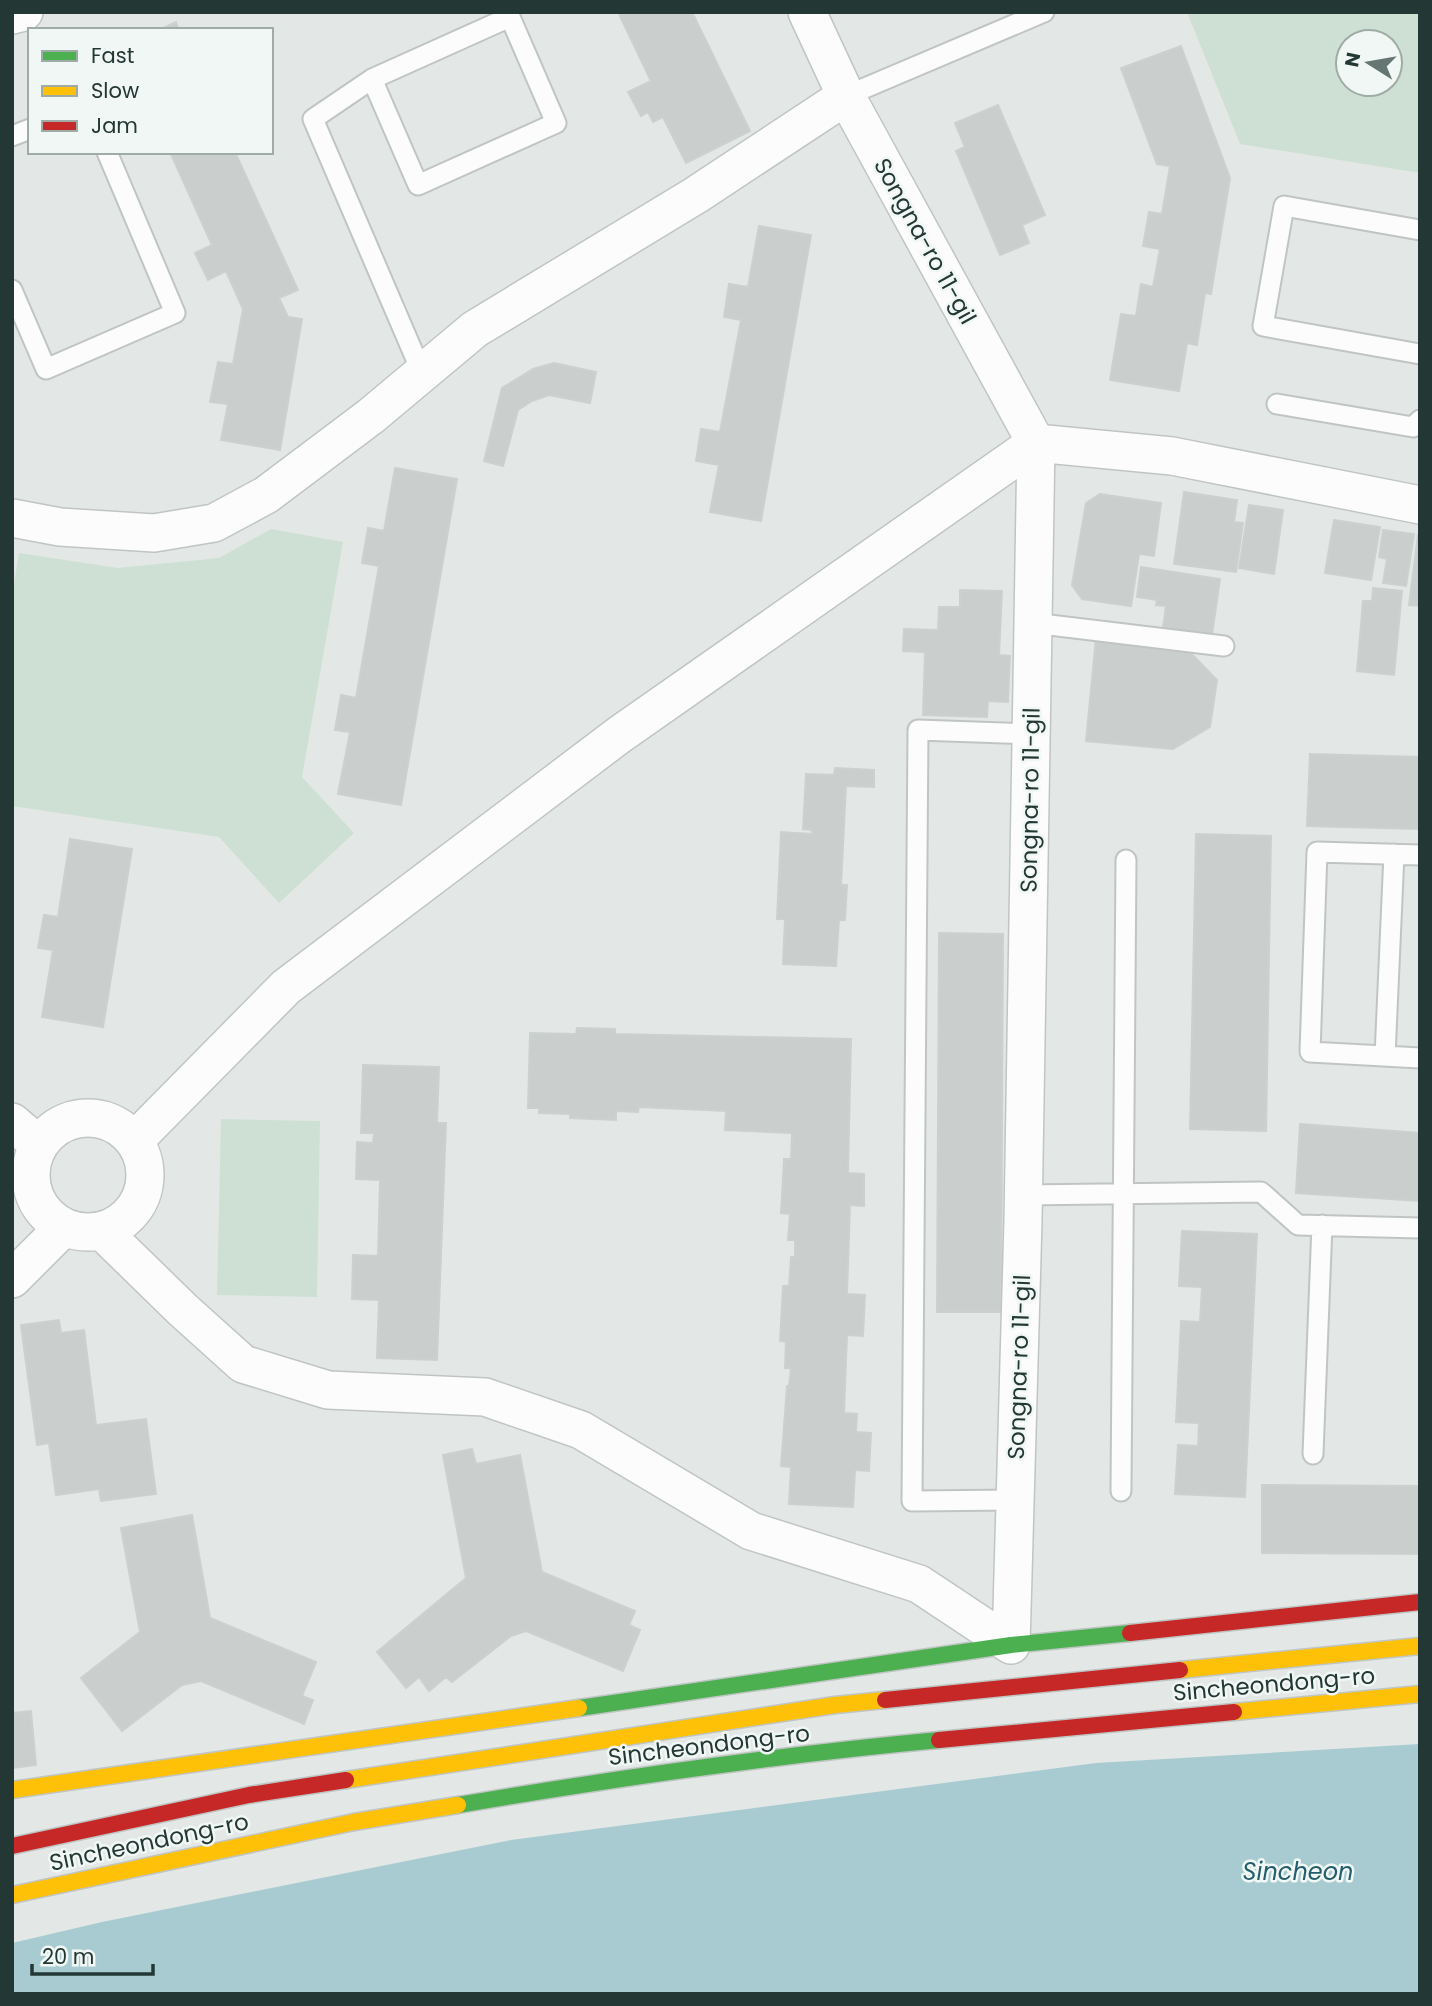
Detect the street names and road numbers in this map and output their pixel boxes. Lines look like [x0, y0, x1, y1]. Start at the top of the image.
street label: Songna-ro 11-gil [866, 152, 984, 330]
street label: Songna-ro 11-gil [1012, 707, 1048, 893]
street label: Songna-ro 11-gil [1000, 1274, 1038, 1460]
street label: Sincheondong-ro [1172, 1659, 1376, 1709]
street label: Sincheondong-ro [606, 1717, 812, 1773]
street label: Sincheondong-ro [46, 1805, 252, 1879]

